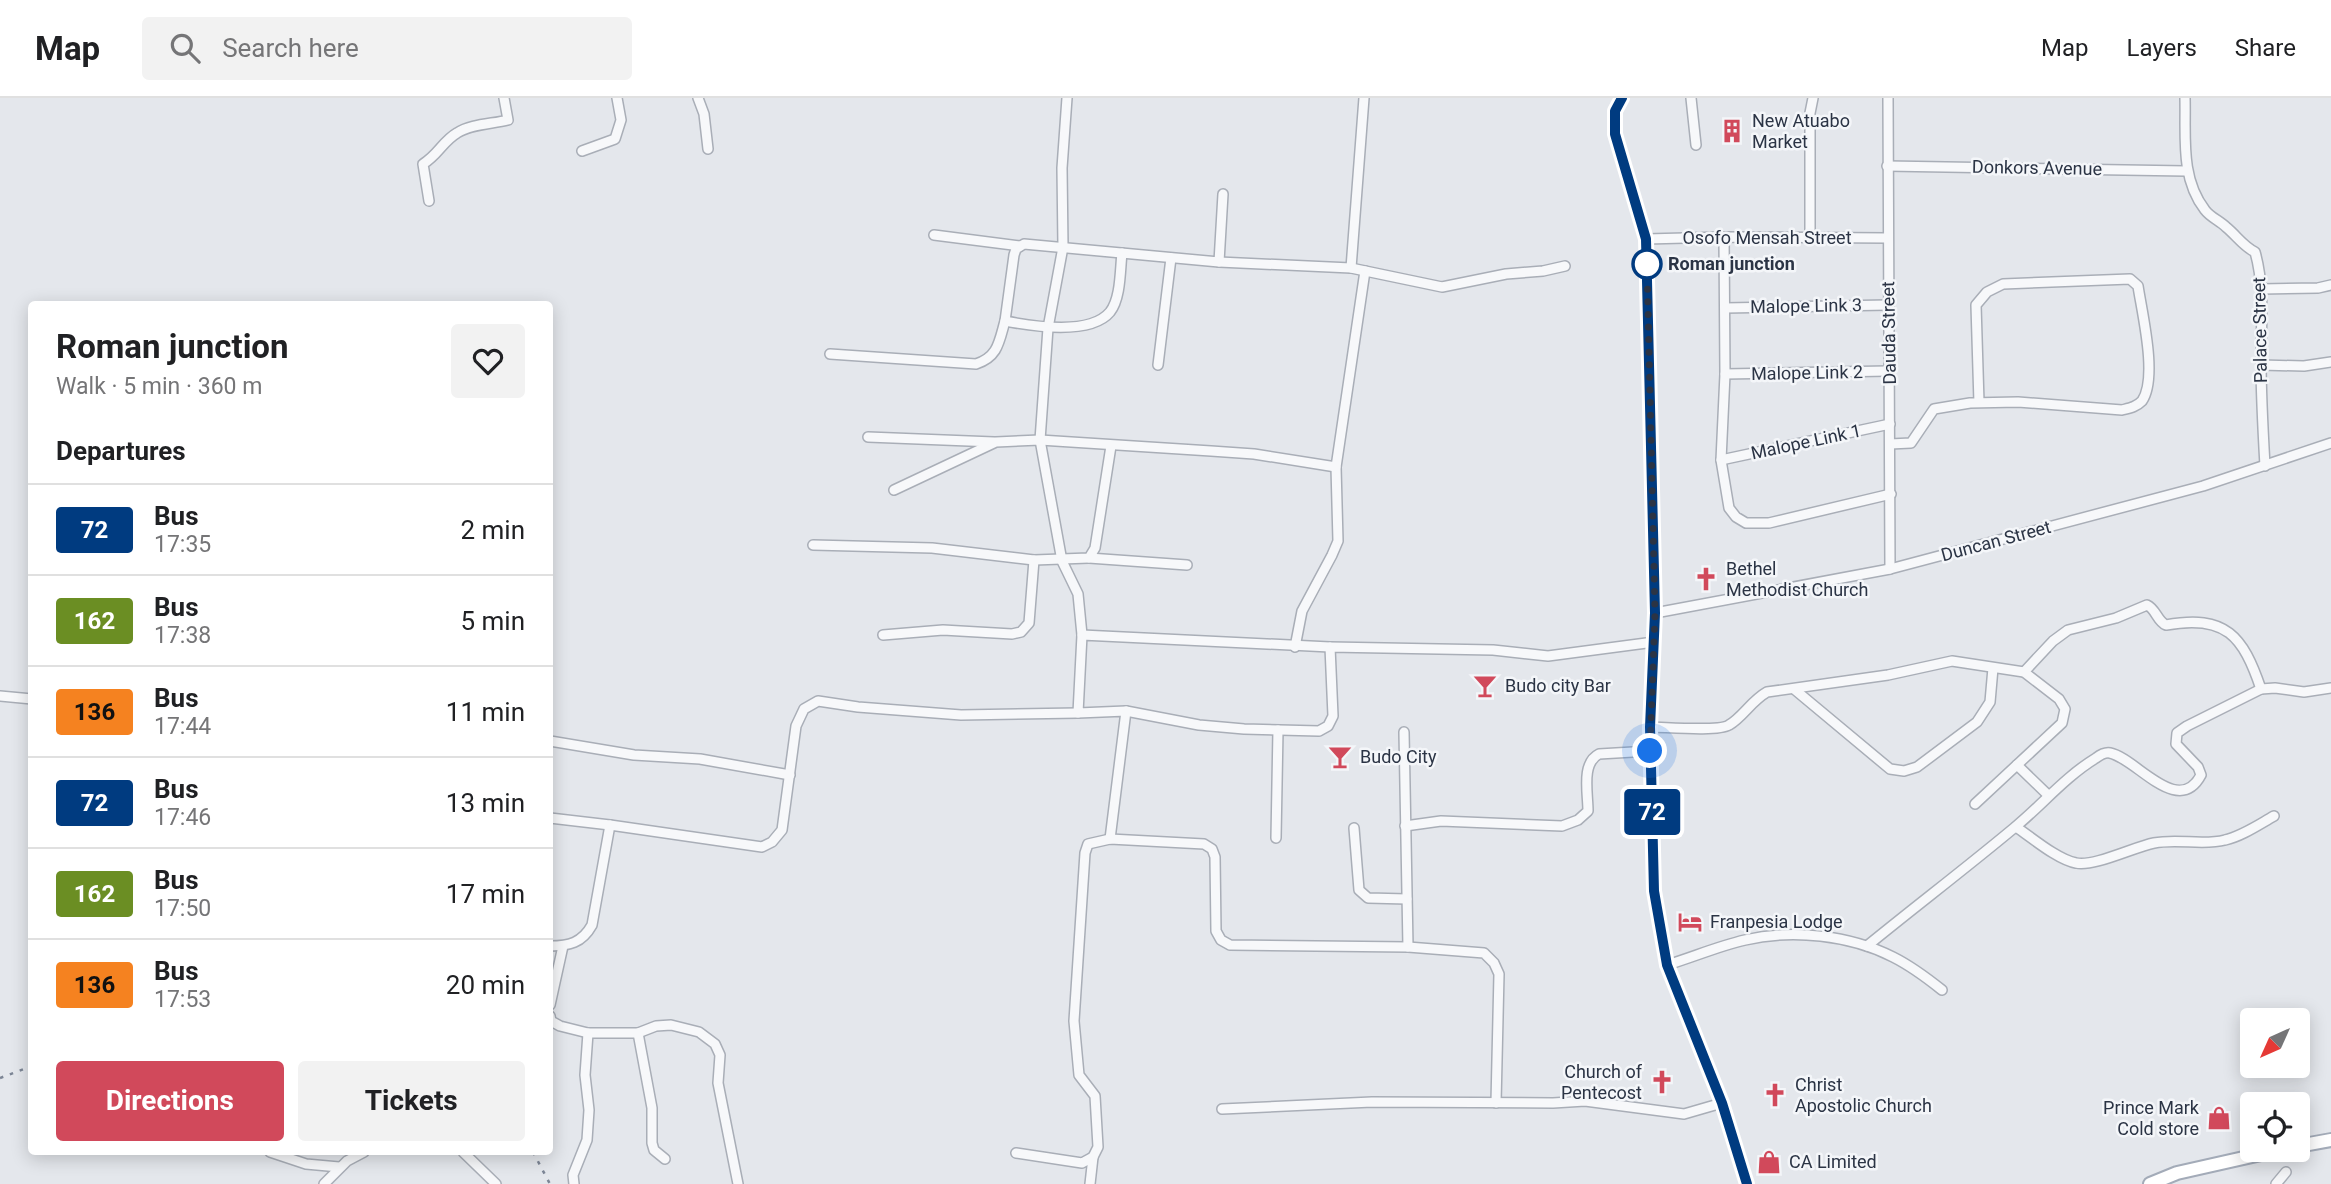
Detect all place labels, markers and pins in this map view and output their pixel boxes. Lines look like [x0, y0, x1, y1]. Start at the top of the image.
place label: New Atuabo Market [1752, 110, 1850, 152]
building icon: New Atuabo Market [1718, 117, 1746, 145]
marker: Roman junction [1632, 249, 1662, 279]
place label: Roman junction [1668, 253, 1795, 274]
place label: Bethel Methodist Church [1726, 558, 1868, 600]
church icon: Bethel Methodist Church [1692, 565, 1720, 593]
bar icon: Budo city Bar [1471, 672, 1499, 700]
place label: Budo city Bar [1505, 675, 1611, 696]
bar icon: Budo City [1326, 743, 1354, 771]
place label: Budo City [1360, 746, 1437, 767]
hotel icon: Franpesia Lodge [1676, 908, 1704, 936]
place label: Franpesia Lodge [1710, 911, 1843, 932]
place label: Church of Pentecost [1561, 1061, 1643, 1103]
church icon: Church of Pentecost [1648, 1068, 1676, 1096]
place label: Christ Apostolic Church [1795, 1074, 1932, 1116]
church icon: Christ Apostolic Church [1761, 1081, 1789, 1109]
place label: Prince Mark Cold store [2103, 1097, 2200, 1139]
shop icon: Prince Mark Cold store [2205, 1104, 2233, 1132]
shop icon: CA Limited [1755, 1148, 1783, 1176]
place label: CA Limited [1789, 1151, 1877, 1172]

